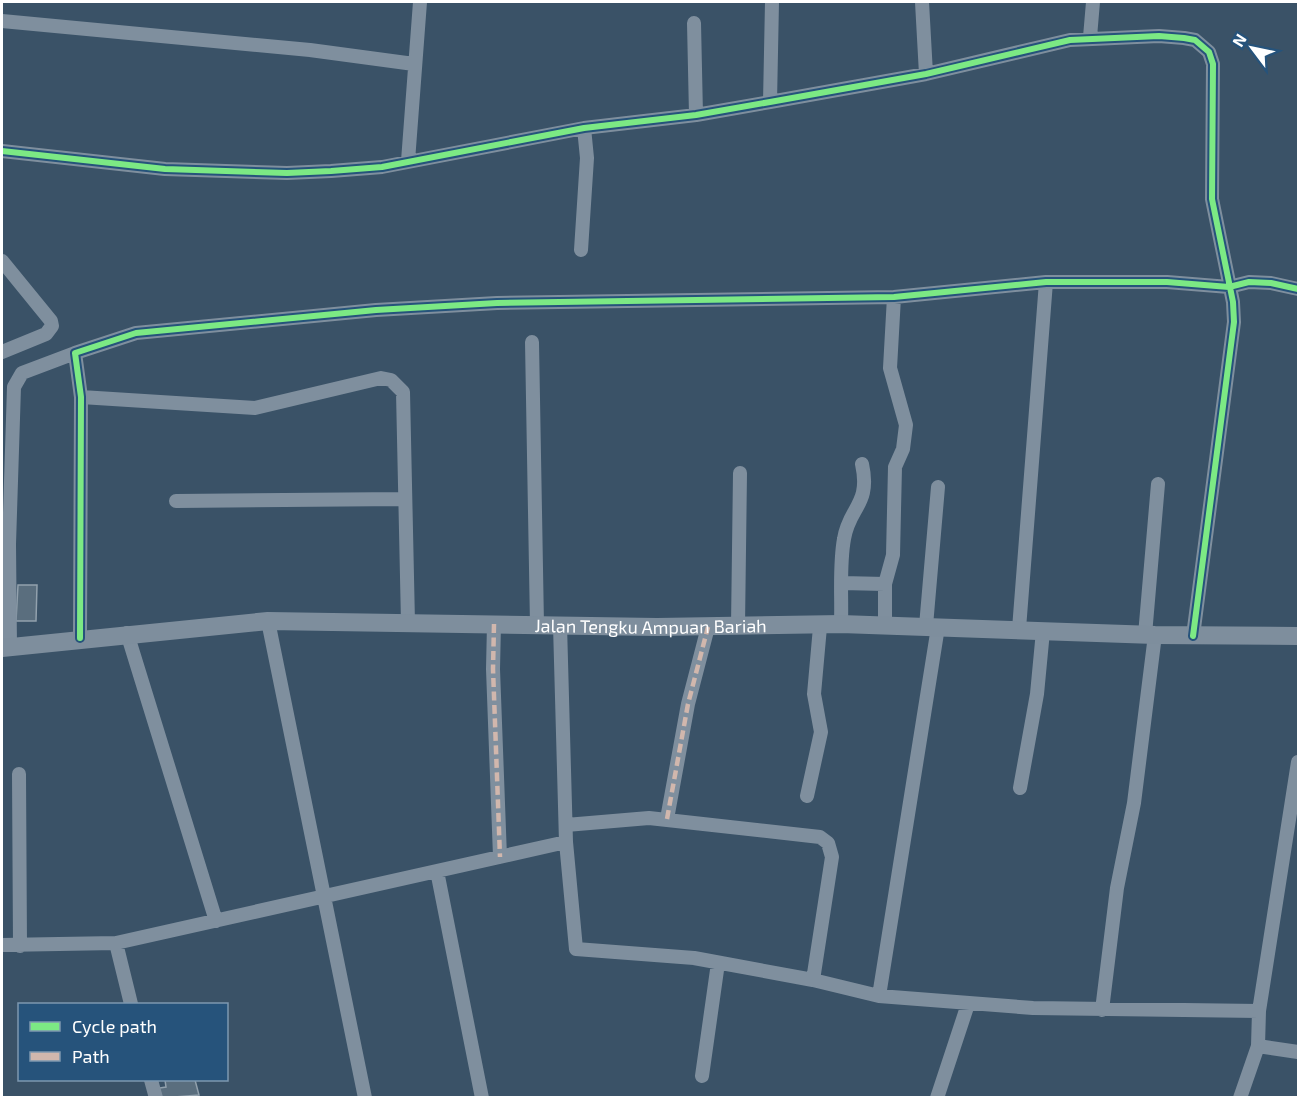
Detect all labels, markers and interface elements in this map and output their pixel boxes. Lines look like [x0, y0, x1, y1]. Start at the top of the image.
north arrow [1222, 18, 1282, 78]
text: N [1228, 30, 1250, 50]
street label: Jalan Tengku Ampuan Bariah [534, 614, 767, 638]
legend [18, 1003, 228, 1081]
text: Cycle path [72, 1015, 157, 1037]
text: Path [72, 1045, 110, 1067]

